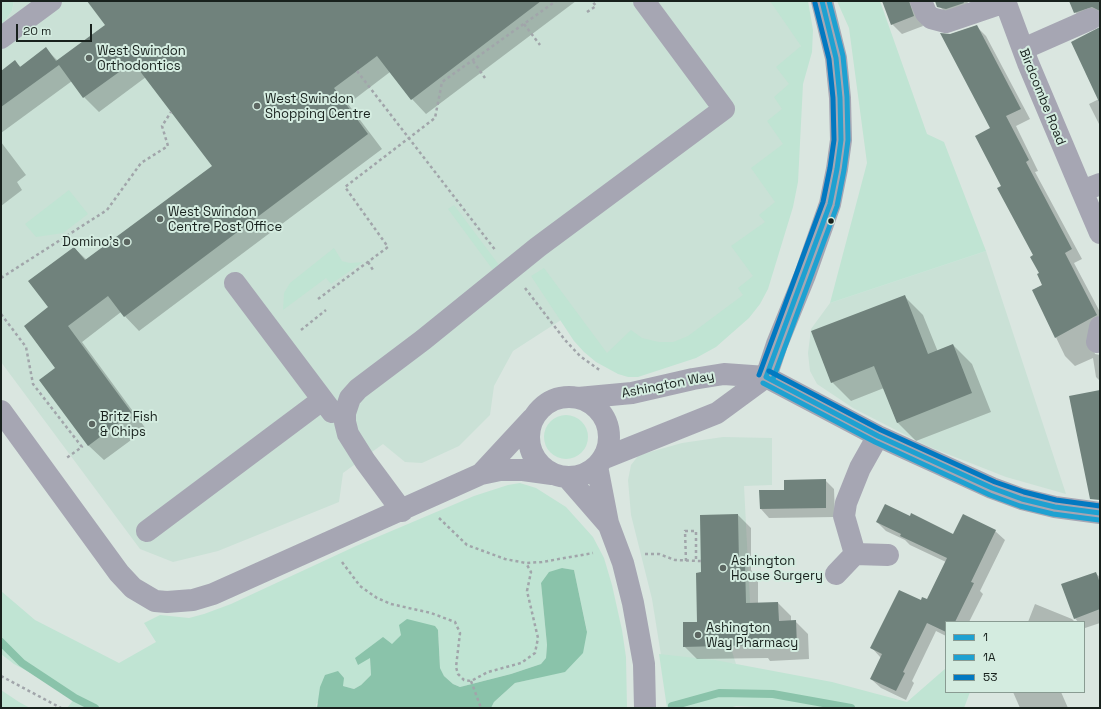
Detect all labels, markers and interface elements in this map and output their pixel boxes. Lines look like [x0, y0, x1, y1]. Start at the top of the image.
scale bar [18, 16, 94, 42]
text: 20 m [23, 23, 51, 39]
place label: West Swindon Orthodontics [97, 43, 186, 74]
street label: Birdcombe Road [1015, 46, 1069, 148]
marker: West Swindon Orthodontics [84, 53, 94, 63]
place label: West Swindon Shopping Centre [265, 91, 371, 122]
marker: West Swindon Shopping Centre [252, 101, 262, 111]
place label: West Swindon Centre Post Office [168, 204, 282, 235]
marker: West Swindon Centre Post Office [155, 214, 165, 224]
unlabelled marker [826, 216, 836, 226]
place label: Domino's [62, 234, 119, 250]
marker: Domino's [122, 237, 132, 247]
street label: Ashington Way [620, 368, 716, 402]
place label: Britz Fish & Chips [100, 409, 158, 440]
marker: Britz Fish & Chips [87, 419, 97, 429]
place label: Ashington House Surgery [731, 553, 823, 584]
marker: Ashington House Surgery [718, 563, 728, 573]
place label: Ashington Way Pharmacy [706, 620, 798, 651]
legend [945, 621, 1085, 693]
text: 1 [983, 629, 988, 645]
marker: Ashington Way Pharmacy [693, 630, 703, 640]
text: 1A [983, 649, 996, 665]
text: 53 [983, 669, 997, 685]

